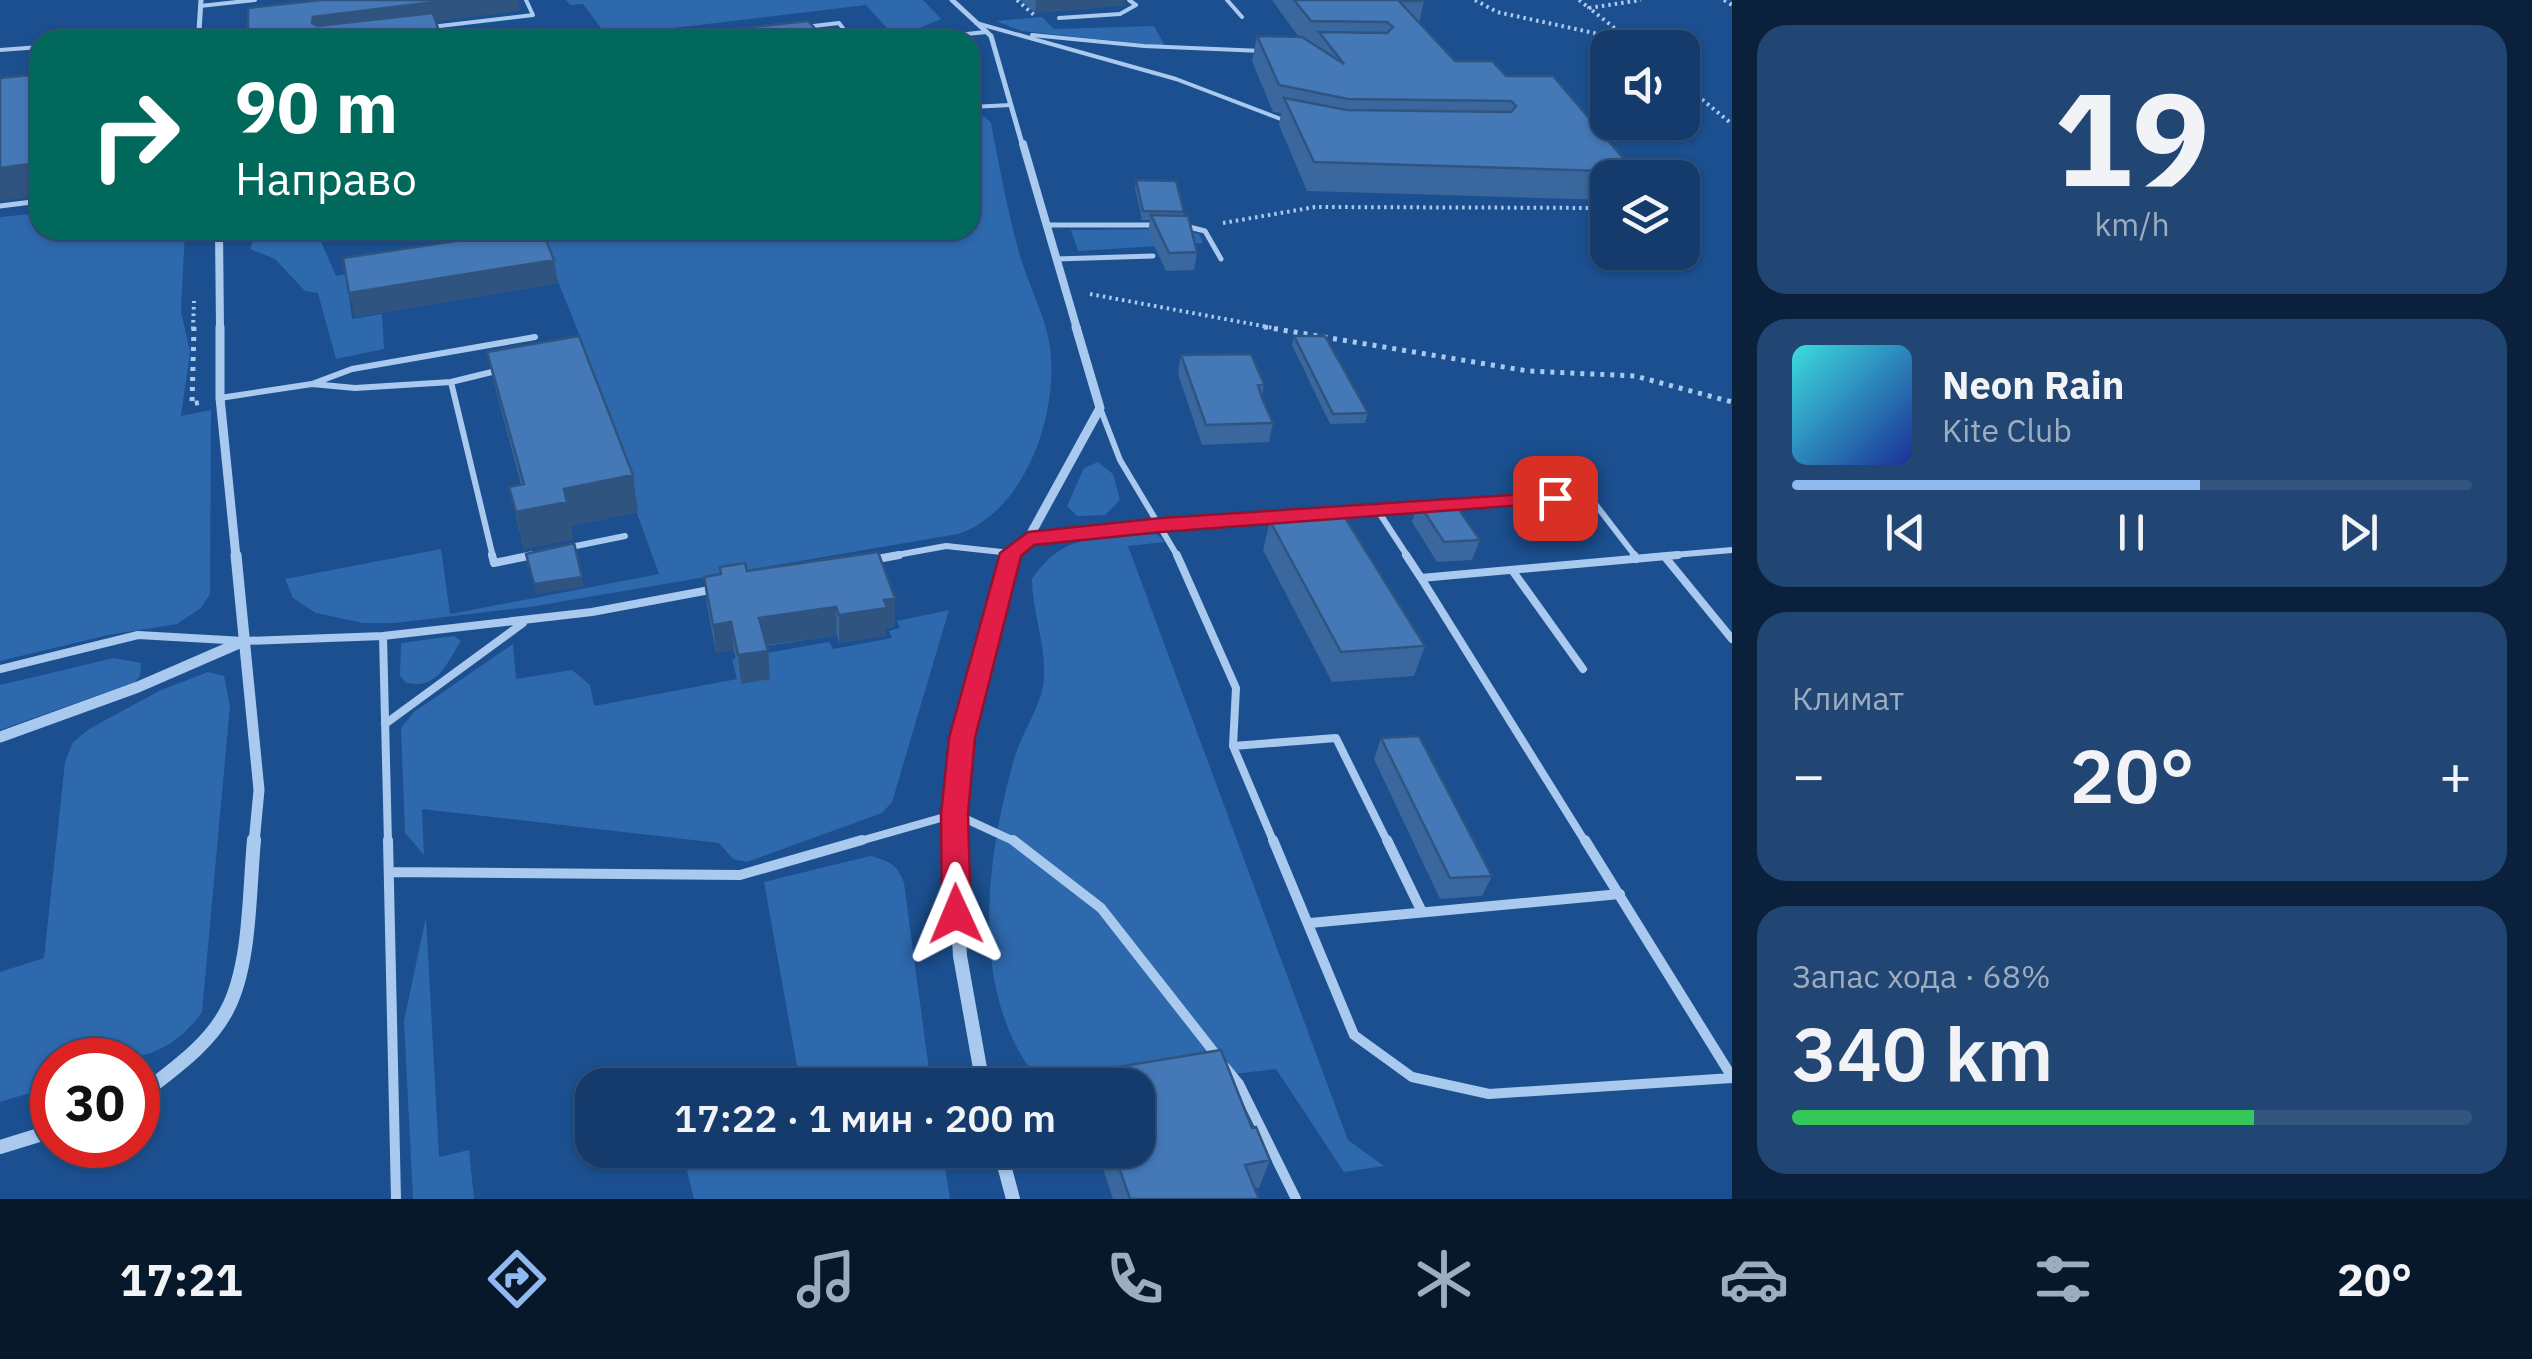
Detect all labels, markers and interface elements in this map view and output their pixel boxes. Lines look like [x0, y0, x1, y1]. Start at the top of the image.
map controls [1590, 30, 1700, 270]
button: sound [1590, 30, 1700, 140]
text: 19 [2054, 53, 2210, 222]
text: 90 m [235, 61, 398, 152]
icon: right [70, 70, 200, 200]
text: Направо [235, 149, 417, 207]
button: layers [1590, 160, 1700, 270]
text: km/h [2094, 203, 2170, 245]
text: Neon Rain [1942, 360, 2124, 409]
text: Kite Club [1942, 409, 2072, 451]
pin [1513, 456, 1598, 541]
icon: arrive [1528, 471, 1583, 526]
icon: previous [1878, 505, 1933, 560]
icon: pause [2104, 505, 2159, 560]
icon: next [2331, 505, 2386, 560]
text: Климат [1792, 677, 1904, 719]
text: 20° [2069, 726, 2195, 824]
text: − [1792, 739, 1825, 810]
text: + [2439, 739, 2472, 810]
position arrow [904, 862, 1008, 966]
text: Запас хода · 68% [1792, 955, 2051, 997]
text: 340 km [1792, 1004, 2053, 1102]
speed limit sign: 30 [30, 1038, 160, 1168]
text: 17:22 · 1 мин · 200 m [674, 1093, 1056, 1142]
icon: directions [482, 1244, 552, 1314]
icon: music [791, 1244, 861, 1314]
icon: phone [1100, 1244, 1170, 1314]
icon: climate [1409, 1244, 1479, 1314]
icon: car [1719, 1244, 1789, 1314]
icon: filters [2028, 1244, 2098, 1314]
text: 17:21 [120, 1250, 242, 1308]
text: 20° [2337, 1250, 2412, 1308]

